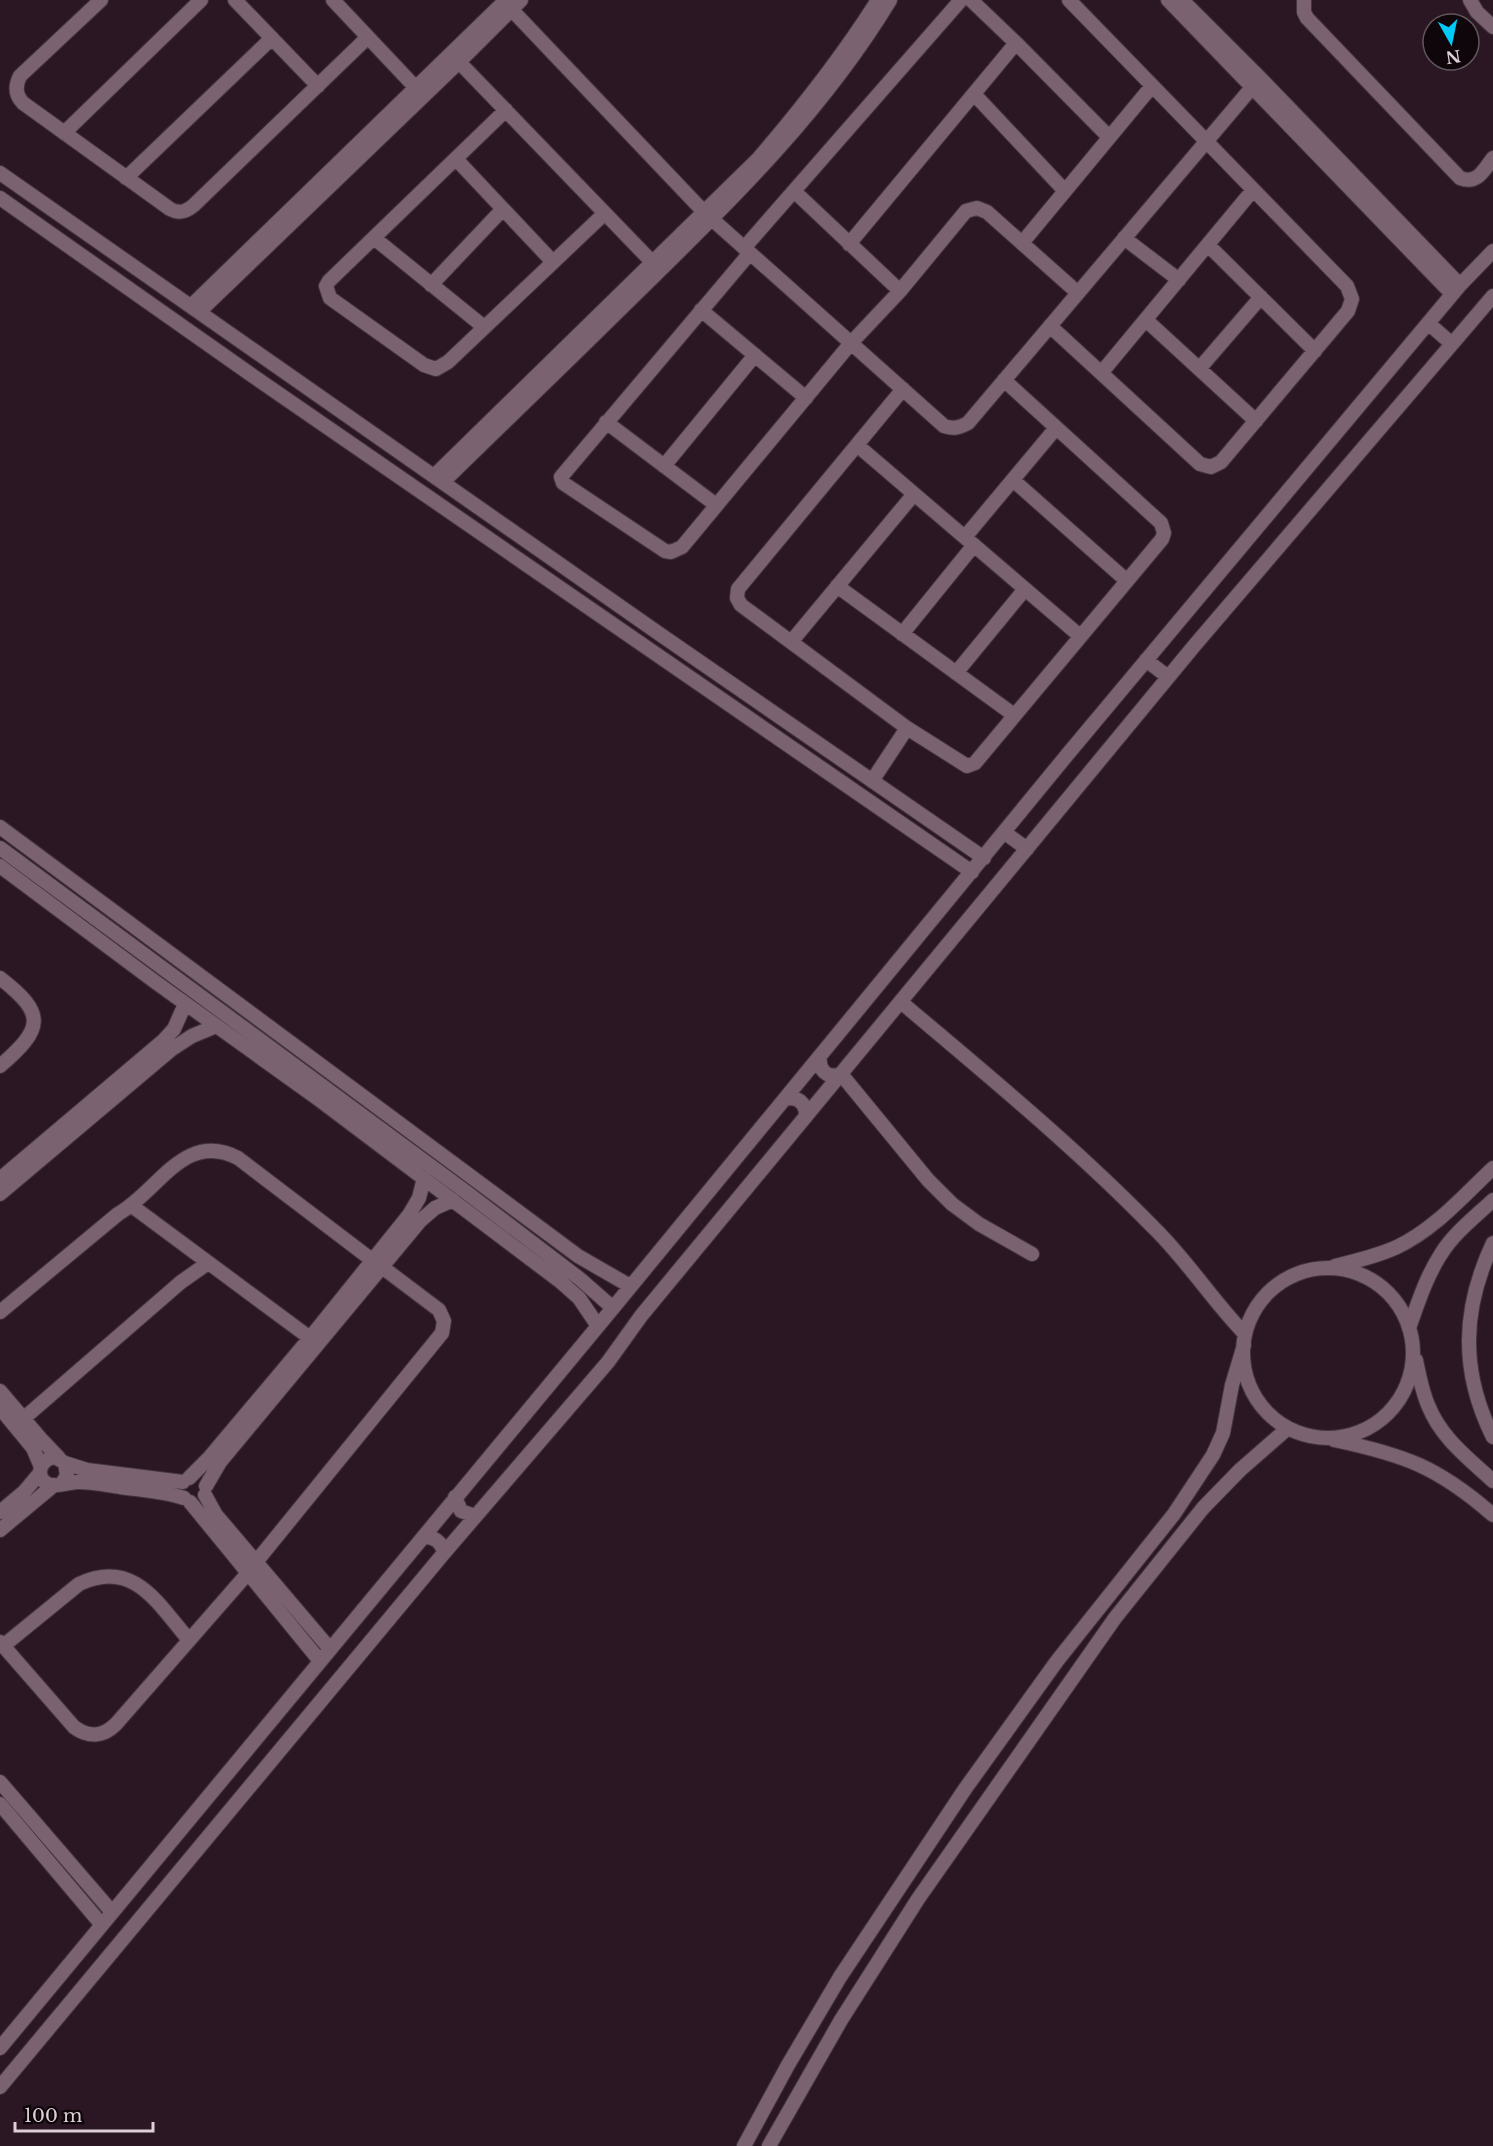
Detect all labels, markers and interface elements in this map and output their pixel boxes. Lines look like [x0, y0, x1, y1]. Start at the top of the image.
north arrow [1421, 12, 1481, 72]
text: N [1444, 46, 1462, 68]
scale bar [15, 2095, 153, 2133]
text: 100 m [24, 2105, 82, 2127]

